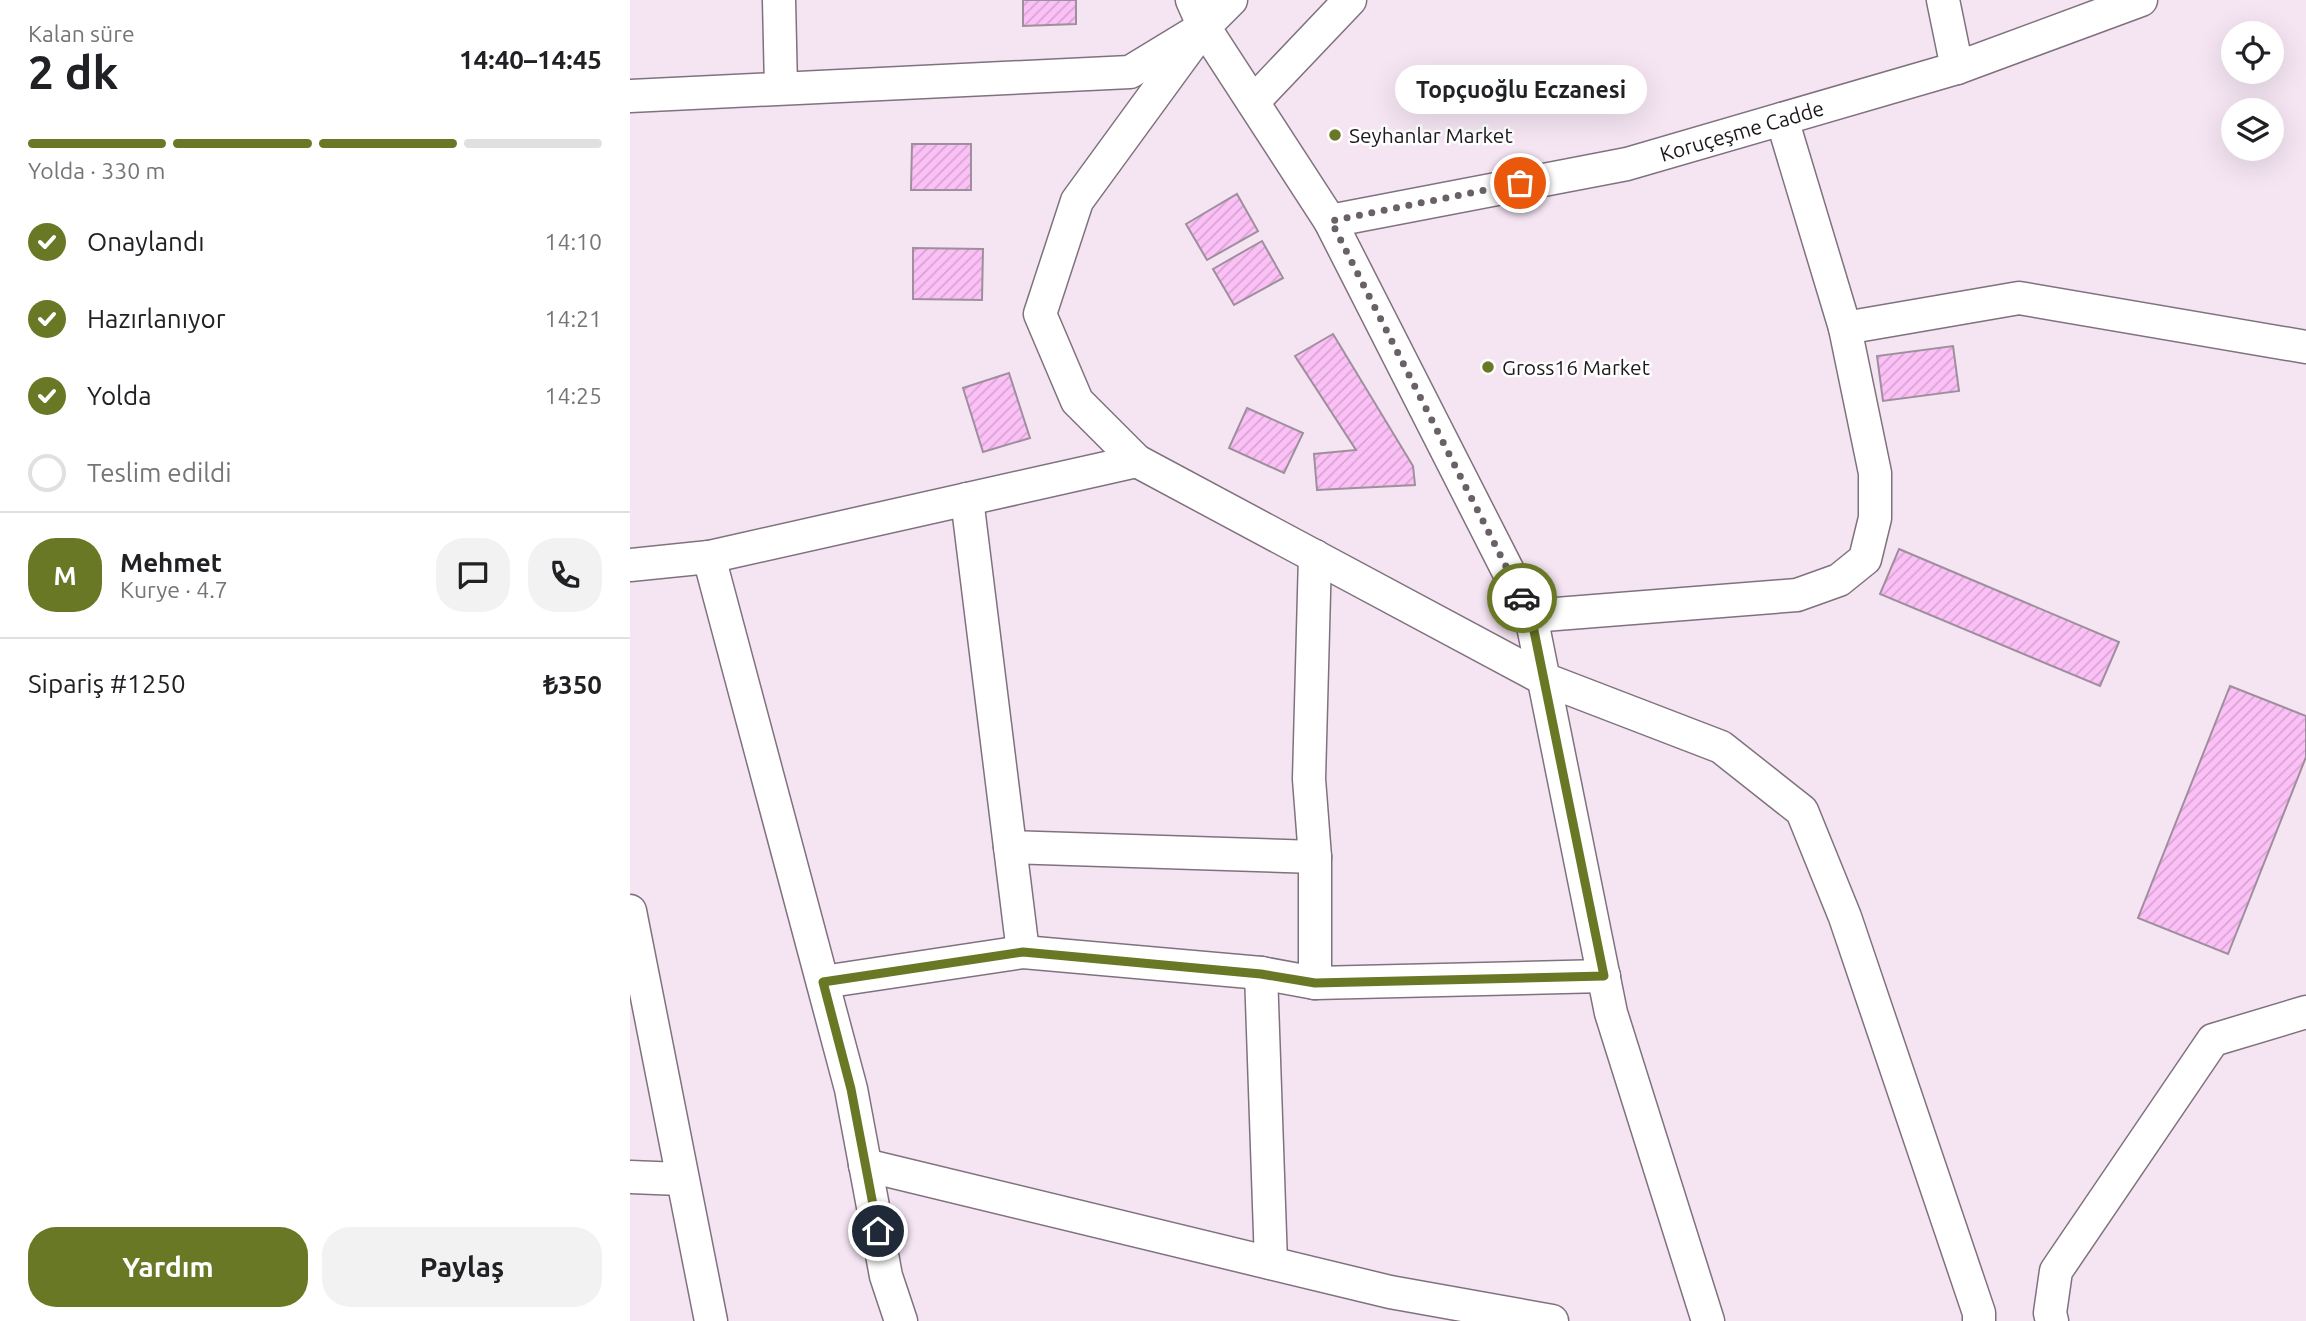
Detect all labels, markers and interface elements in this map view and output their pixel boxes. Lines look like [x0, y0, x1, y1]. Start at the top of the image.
text: Kalan süre [28, 21, 135, 46]
map controls [2221, 21, 2284, 161]
button: locate [2221, 21, 2284, 84]
text: 14:40–14:45 [459, 45, 602, 74]
text: 2 dk [28, 46, 118, 98]
callout: Topçuoğlu Eczanesi [1394, 64, 1646, 113]
text: Topçuoğlu Eczanesi [1416, 77, 1626, 102]
street label: Koruçeşme Cadde [1657, 95, 1827, 166]
button: layers [2221, 98, 2284, 161]
place label: Seyhanlar Market [1349, 123, 1513, 147]
marker: Seyhanlar Market [1327, 127, 1343, 143]
pin [1490, 153, 1550, 213]
text: Yolda · 330 m [28, 158, 165, 183]
icon: bag [1501, 164, 1539, 202]
icon: check [28, 223, 66, 261]
text: Onaylandı [87, 227, 205, 256]
text: 14:10 [544, 229, 602, 254]
icon: check [28, 300, 66, 338]
text: Hazırlanıyor [87, 304, 226, 333]
text: 14:21 [544, 306, 602, 331]
place label: Gross16 Market [1502, 355, 1650, 379]
marker: Gross16 Market [1480, 359, 1496, 375]
icon: check [28, 377, 66, 415]
text: Yolda [87, 381, 152, 410]
text: 14:25 [544, 383, 602, 408]
text: Teslim edildi [87, 458, 232, 487]
button: chat [436, 538, 510, 612]
button: phone [528, 538, 602, 612]
text: Mehmet [120, 548, 222, 577]
text: M [53, 561, 77, 590]
courier [1487, 563, 1557, 633]
text: Kurye · 4.7 [120, 577, 228, 602]
icon: car [1503, 579, 1541, 617]
text: Sipariş #1250 [28, 669, 186, 698]
text: ₺350 [543, 670, 602, 699]
pin [848, 1201, 908, 1261]
icon: home [859, 1212, 897, 1250]
button: Yardım [28, 1227, 308, 1307]
button: Paylaş [322, 1227, 602, 1307]

